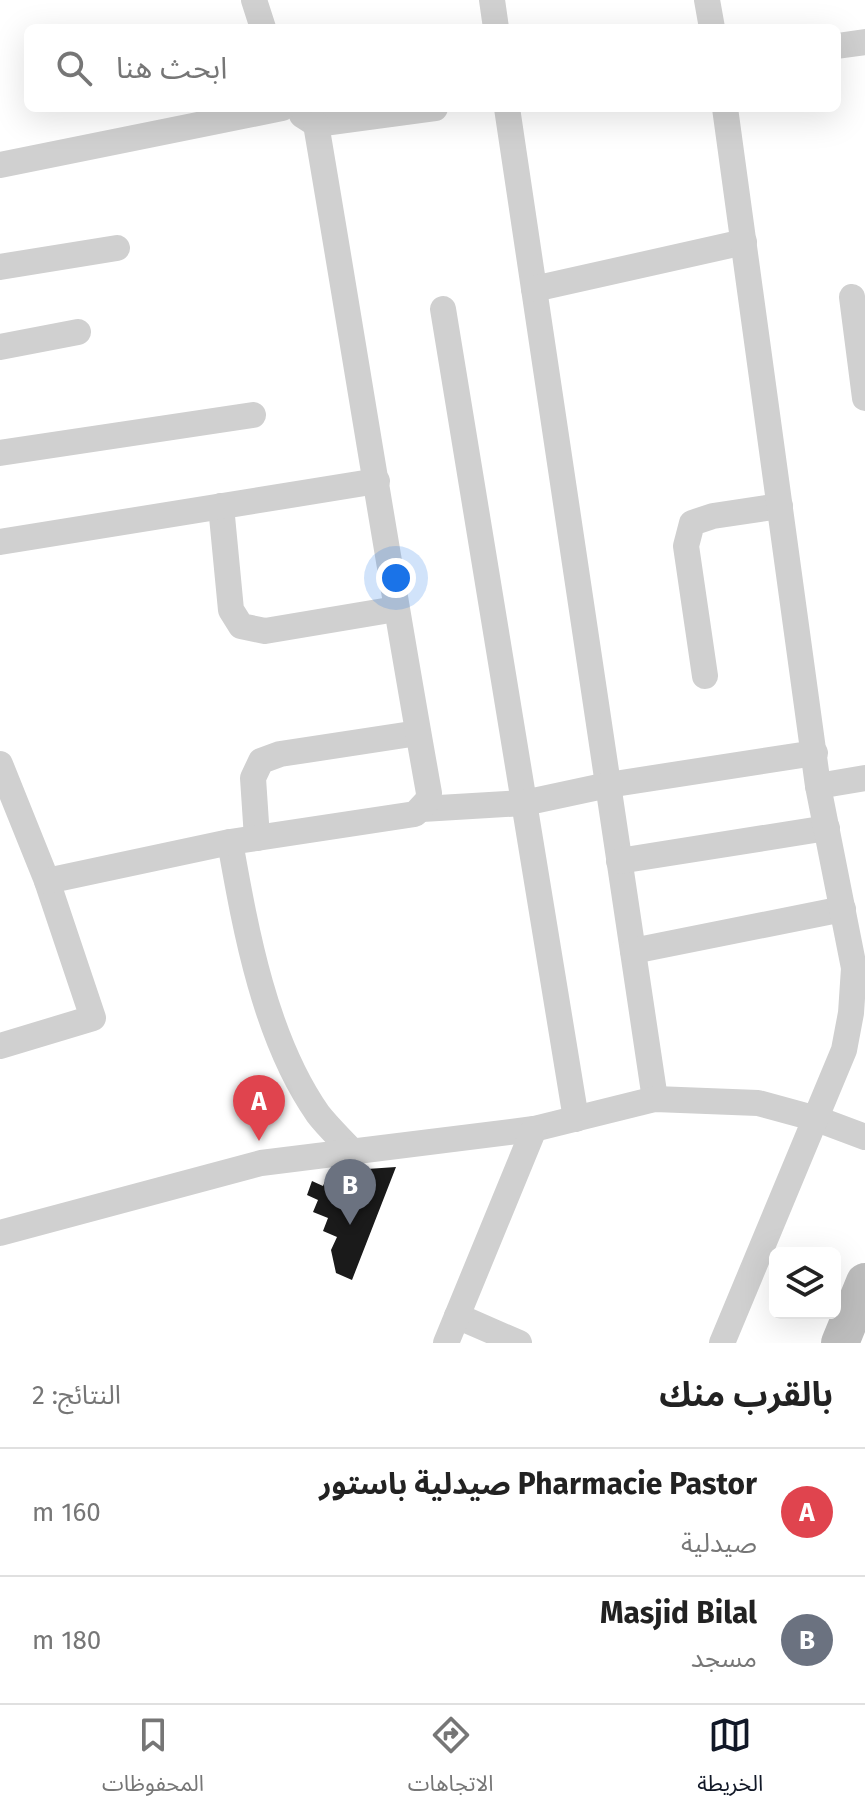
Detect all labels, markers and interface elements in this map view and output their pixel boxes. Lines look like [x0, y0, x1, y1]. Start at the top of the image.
search box [24, 24, 841, 112]
icon: search [52, 46, 96, 90]
text: ابحث هنا [116, 50, 227, 86]
your location [376, 558, 416, 598]
pin: A [233, 1075, 285, 1141]
pin: B [324, 1159, 376, 1225]
map controls [769, 1247, 841, 1319]
button: layers [769, 1247, 841, 1319]
text: بالقرب منك [659, 1374, 833, 1415]
text: النتائج: 2 [32, 1380, 121, 1411]
text: Pharmacie Pastor صيدلية باستور [319, 1466, 757, 1502]
text: 160 m [32, 1497, 101, 1528]
text: A [799, 1497, 815, 1528]
text: صيدلية [681, 1528, 757, 1559]
text: Masjid Bilal [600, 1595, 757, 1631]
text: 180 m [32, 1625, 101, 1656]
text: B [799, 1625, 815, 1656]
text: مسجد [691, 1643, 757, 1674]
tab: المحفوظات [102, 1713, 204, 1807]
tab: الاتجاهات [408, 1713, 494, 1807]
tab: الخريطة [697, 1713, 763, 1807]

